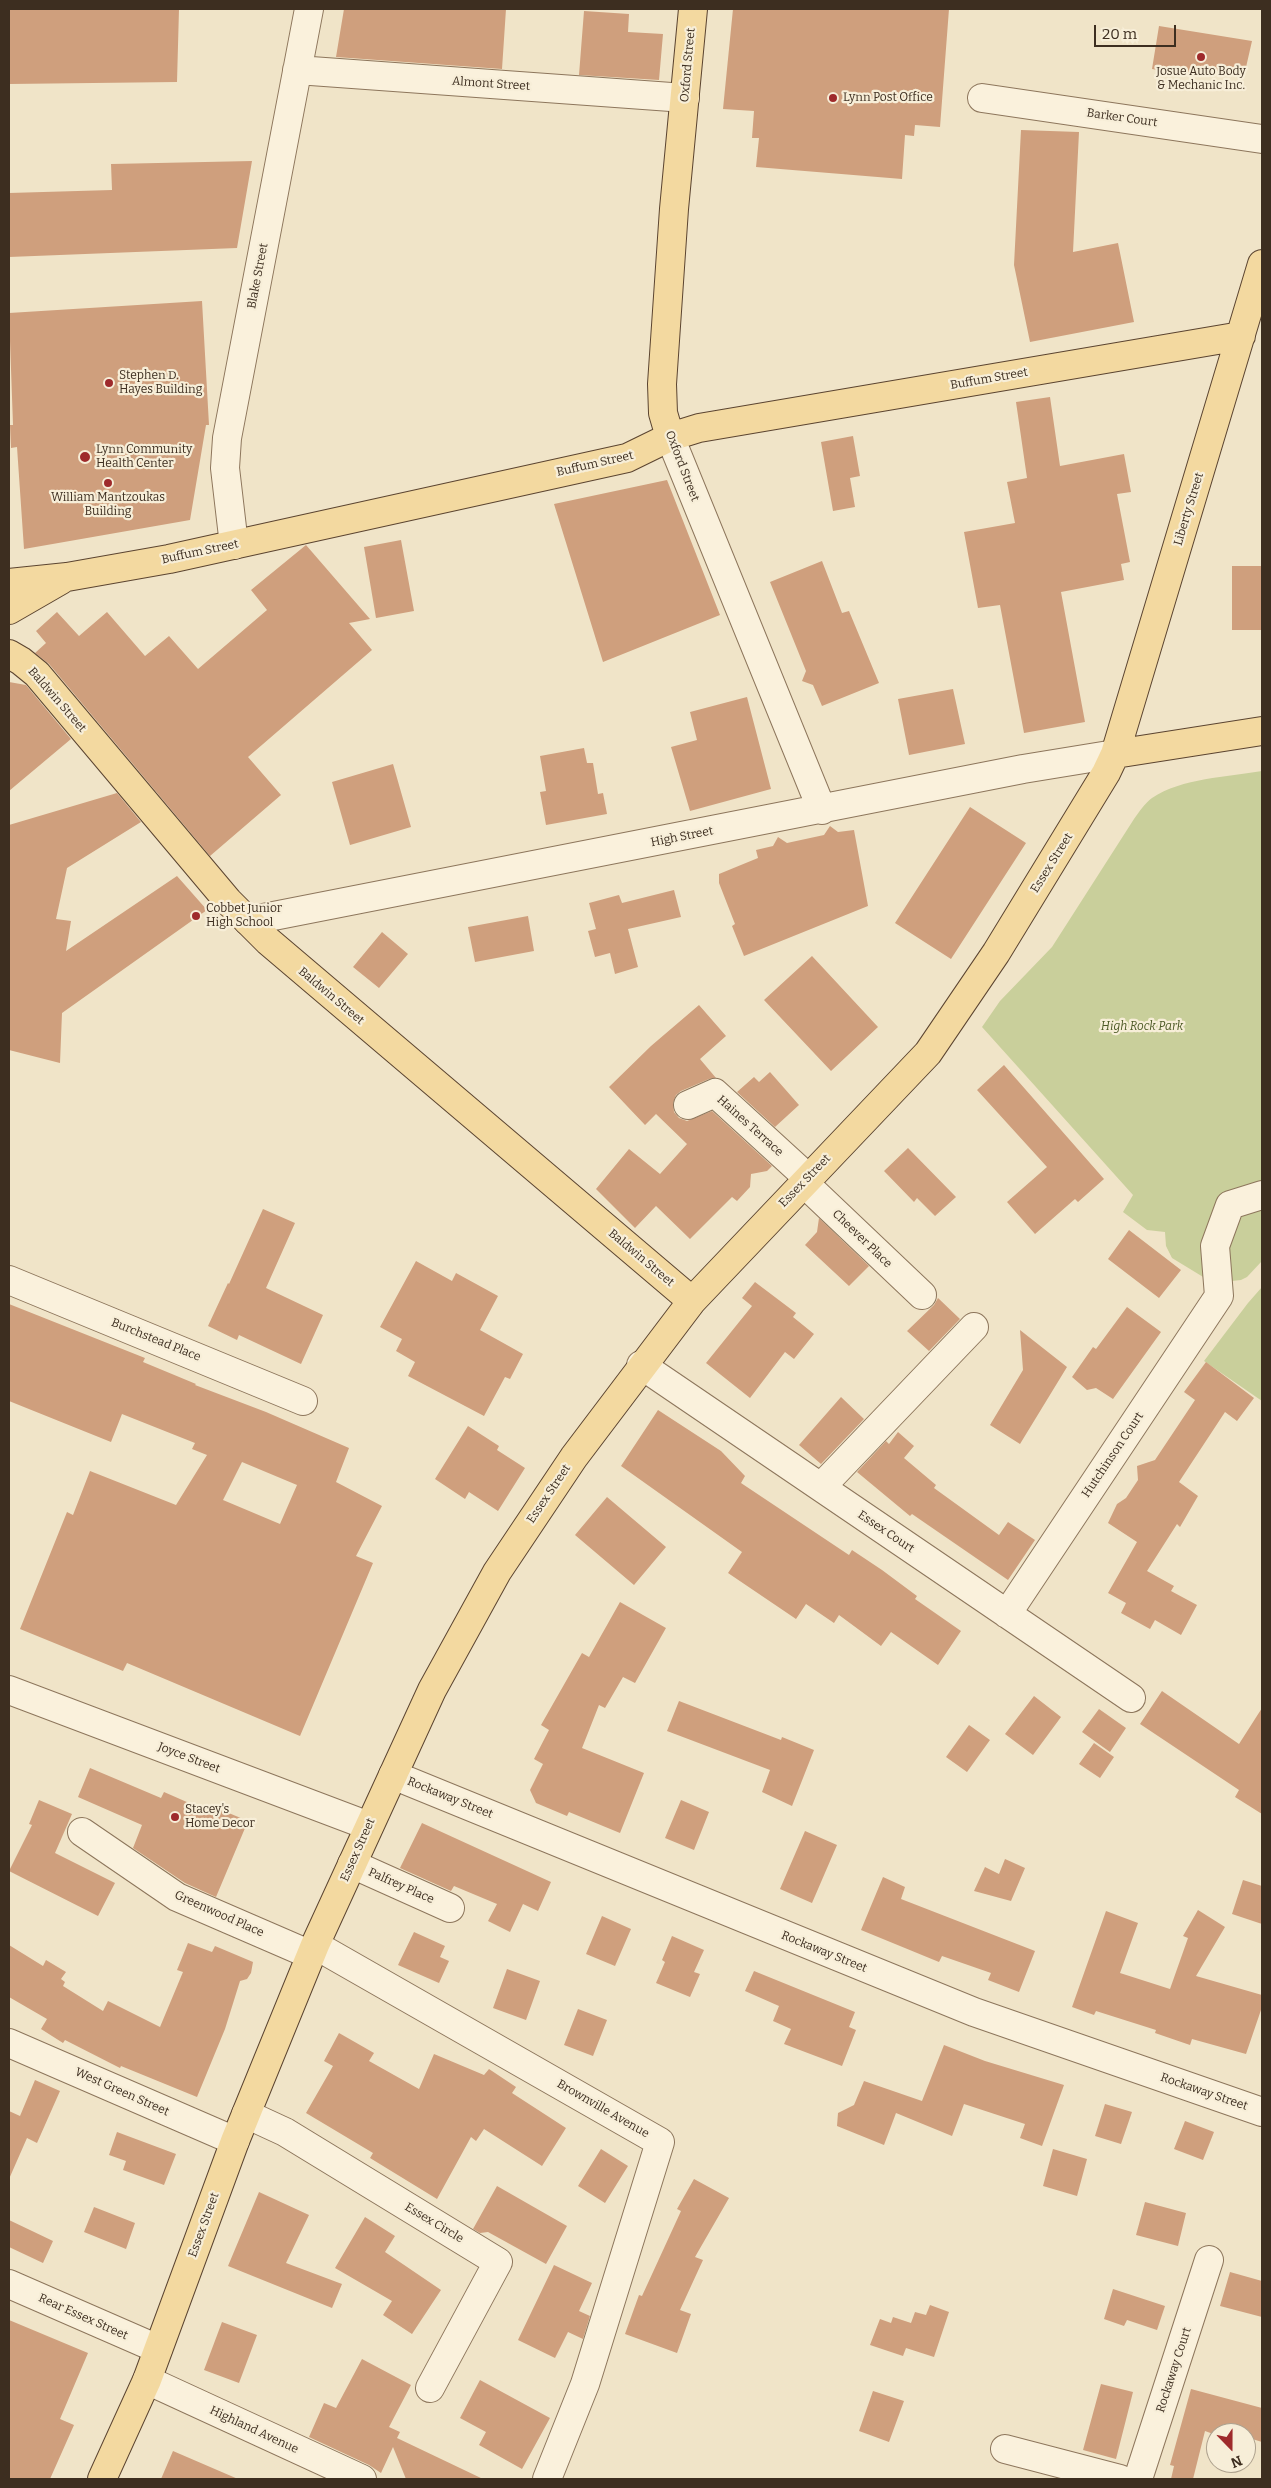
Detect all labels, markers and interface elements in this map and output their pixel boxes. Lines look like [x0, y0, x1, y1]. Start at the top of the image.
scale bar [1096, 15, 1178, 47]
text: 20 m [1102, 25, 1137, 43]
street label: Oxford Street [678, 27, 698, 103]
marker: Josue Auto Body & Mechanic Inc. [1195, 51, 1207, 63]
place label: Josue Auto Body & Mechanic Inc. [1156, 65, 1246, 93]
street label: Almont Street [451, 74, 531, 94]
place label: Lynn Post Office [843, 91, 933, 105]
marker: Lynn Post Office [827, 92, 839, 104]
street label: Barker Court [1086, 106, 1158, 130]
street label: Blake Street [245, 242, 271, 310]
street label: Buffum Street [949, 365, 1029, 393]
place label: Stephen D. Hayes Building [119, 369, 202, 397]
marker: Stephen D. Hayes Building [103, 377, 115, 389]
street label: Oxford Street [662, 429, 702, 503]
place label: Lynn Community Health Center [96, 443, 192, 471]
street label: Buffum Street [555, 448, 635, 480]
marker: Lynn Community Health Center [78, 450, 92, 464]
street label: Liberty Street [1171, 471, 1207, 547]
marker: William Mantzoukas Building [102, 477, 114, 489]
place label: William Mantzoukas Building [51, 491, 165, 519]
street label: Buffum Street [160, 537, 240, 567]
street label: Baldwin Street [25, 665, 89, 735]
street label: High Street [649, 824, 715, 850]
street label: Essex Street [1028, 830, 1076, 896]
place label: Cobbet Junior High School [206, 902, 282, 930]
marker: Cobbet Junior High School [190, 910, 202, 922]
street label: Baldwin Street [295, 964, 367, 1028]
park label: High Rock Park [1101, 1020, 1183, 1034]
street label: Haines Terrace [714, 1093, 786, 1159]
street label: Essex Street [776, 1152, 834, 1210]
street label: Cheever Place [829, 1207, 895, 1271]
street label: Baldwin Street [605, 1226, 677, 1290]
street label: Burchstead Place [109, 1315, 203, 1365]
street label: Hutchinson Court [1079, 1410, 1147, 1500]
street label: Essex Street [524, 1462, 574, 1526]
street label: Essex Court [855, 1508, 917, 1556]
street label: Joyce Street [156, 1740, 222, 1776]
street label: Rockaway Street [405, 1774, 495, 1822]
place label: Stacey's Home Decor [185, 1803, 255, 1831]
marker: Stacey's Home Decor [169, 1811, 181, 1823]
street label: Essex Street [338, 1816, 378, 1884]
street label: Palfrey Place [366, 1865, 436, 1907]
street label: Greenwood Place [172, 1888, 266, 1940]
street label: Rockaway Street [779, 1928, 869, 1976]
street label: West Green Street [73, 2065, 171, 2119]
street label: Rockaway Street [1158, 2070, 1250, 2114]
street label: Brownville Avenue [554, 2077, 652, 2141]
street label: Essex Street [186, 2191, 222, 2259]
street label: Essex Circle [402, 2200, 466, 2246]
street label: Rear Essex Street [36, 2291, 130, 2343]
street label: Rockaway Court [1153, 2325, 1195, 2415]
street label: Highland Avenue [207, 2403, 301, 2457]
north arrow [1206, 2423, 1256, 2473]
text: N [1228, 2452, 1245, 2471]

